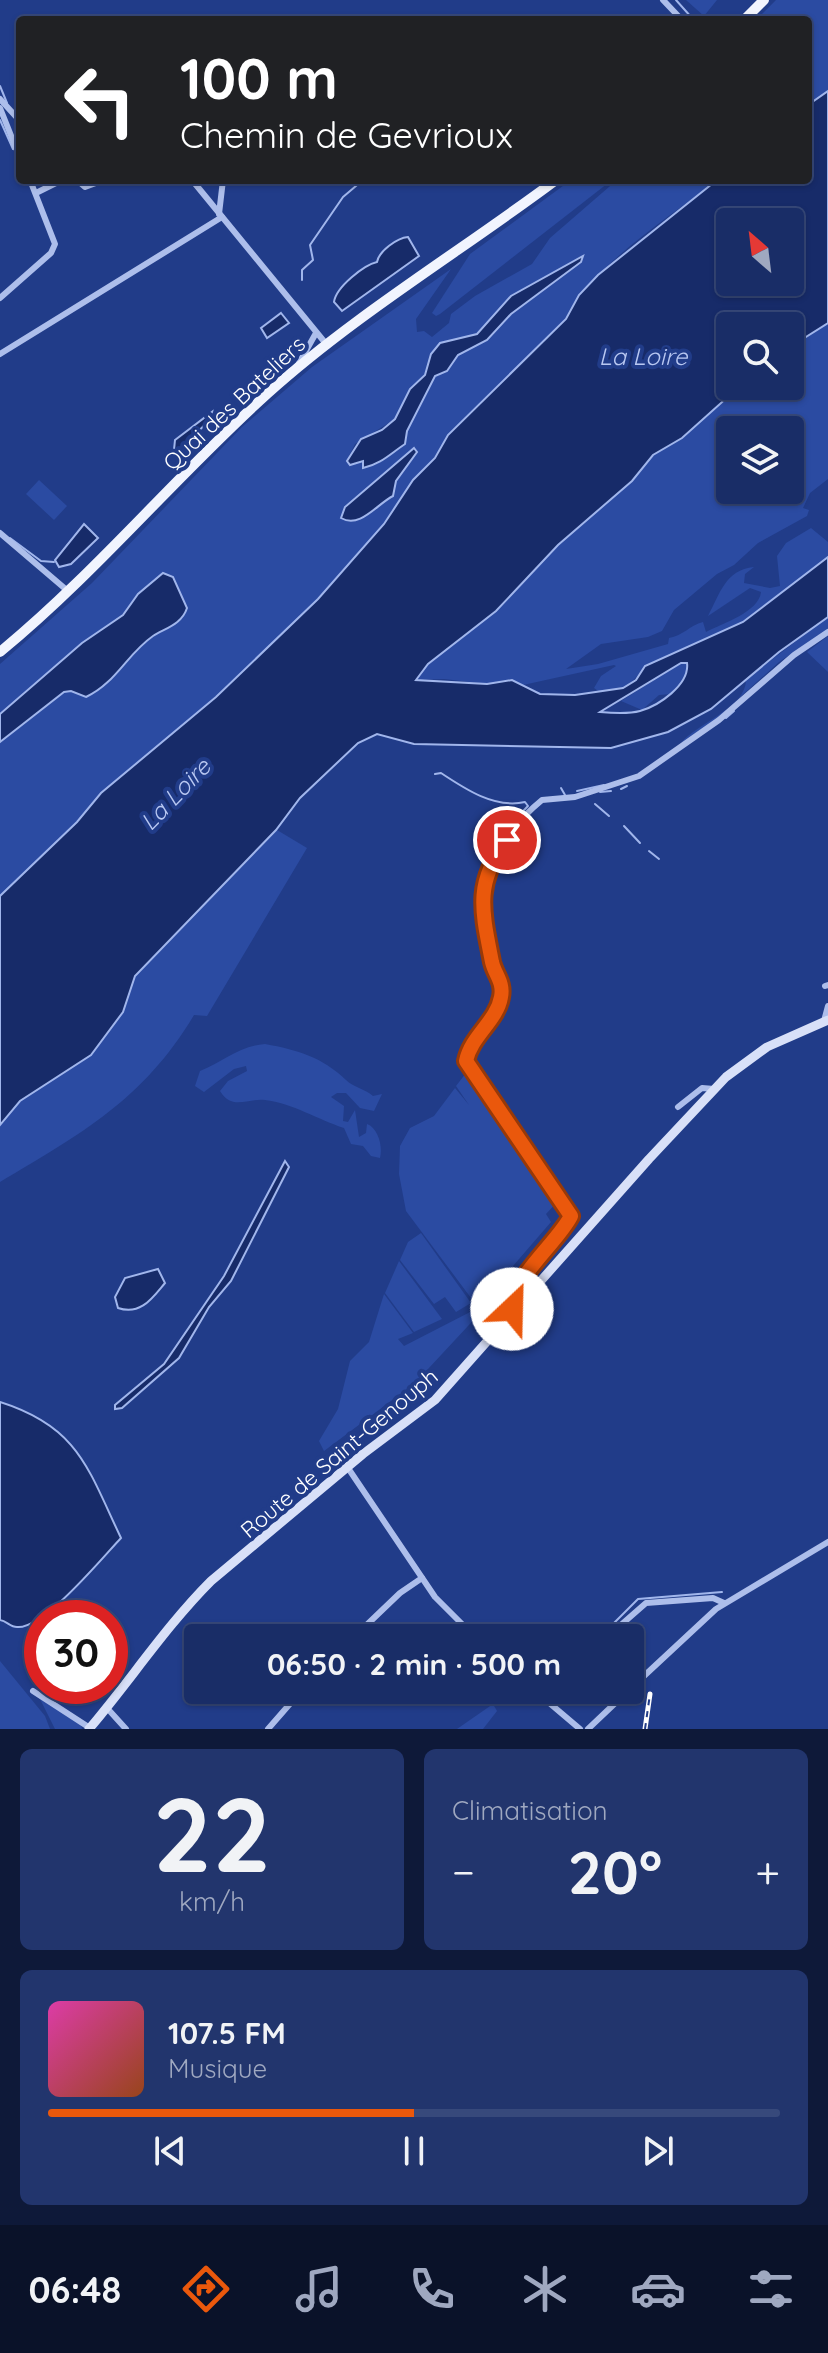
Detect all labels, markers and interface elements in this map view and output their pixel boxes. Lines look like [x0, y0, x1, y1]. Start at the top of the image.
text: 100 m [180, 43, 338, 113]
icon: left [48, 48, 152, 152]
text: Chemin de Gevrioux [180, 112, 513, 157]
north arrow [716, 208, 804, 296]
map controls [716, 208, 804, 504]
button: search [716, 312, 804, 400]
street label: Quai des Bateliers [157, 330, 311, 476]
water label: La Loire [599, 341, 689, 371]
button: layers [716, 416, 804, 504]
water label: La Loire [133, 751, 218, 836]
pin [473, 806, 541, 874]
icon: arrive [485, 818, 529, 862]
position arrow [470, 1267, 554, 1351]
street label: Route de Saint-Genouph [235, 1362, 443, 1544]
speed limit sign: 30 [24, 1600, 128, 1704]
text: 06:50 · 2 min · 500 m [267, 1645, 561, 1683]
text: 22 [153, 1768, 271, 1898]
text: Climatisation [452, 1794, 608, 1827]
text: 20° [568, 1834, 662, 1909]
text: − [452, 1844, 475, 1899]
text: + [755, 1844, 780, 1899]
text: km/h [179, 1885, 245, 1918]
text: 107.5 FM [168, 2014, 286, 2052]
text: Musique [168, 2052, 267, 2085]
icon: previous [148, 2129, 192, 2173]
icon: pause [392, 2129, 436, 2173]
icon: next [636, 2129, 680, 2173]
icon: directions [178, 2261, 234, 2317]
icon: music [291, 2261, 347, 2317]
icon: phone [404, 2261, 460, 2317]
icon: climate [517, 2261, 573, 2317]
icon: car [630, 2261, 686, 2317]
icon: filters [743, 2261, 799, 2317]
text: 06:48 [29, 2267, 121, 2312]

